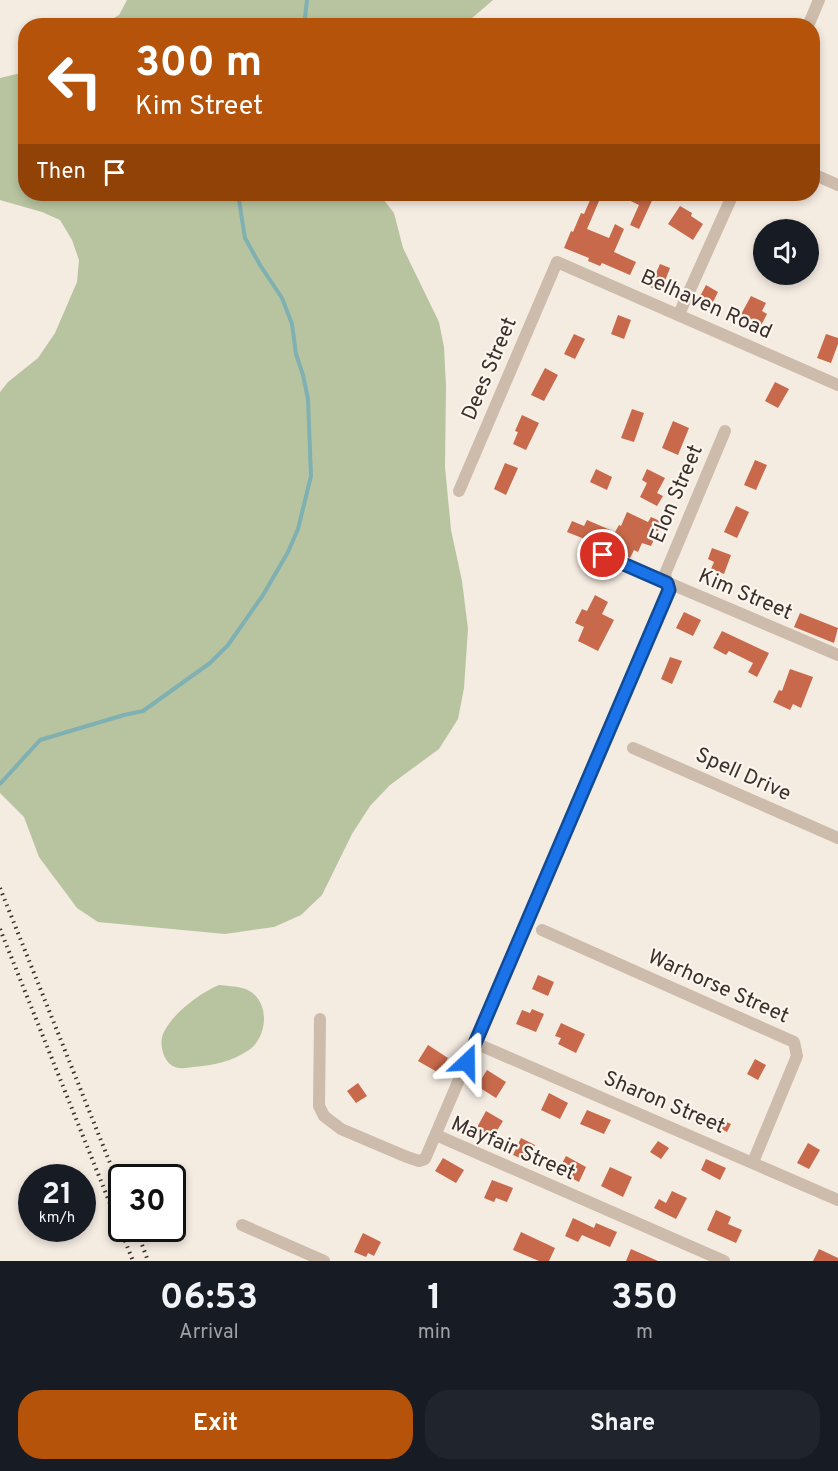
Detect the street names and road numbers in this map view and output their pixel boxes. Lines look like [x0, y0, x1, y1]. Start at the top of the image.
street label: Belhaven Road [636, 264, 776, 346]
street label: Dees Street [456, 313, 524, 425]
street label: Elon Street [644, 441, 710, 547]
street label: Kim Street [694, 563, 796, 627]
street label: Spell Drive [691, 742, 795, 808]
street label: Warhorse Street [643, 944, 793, 1030]
street label: Sharon Street [599, 1065, 729, 1141]
street label: Mayfair Street [447, 1111, 579, 1187]

